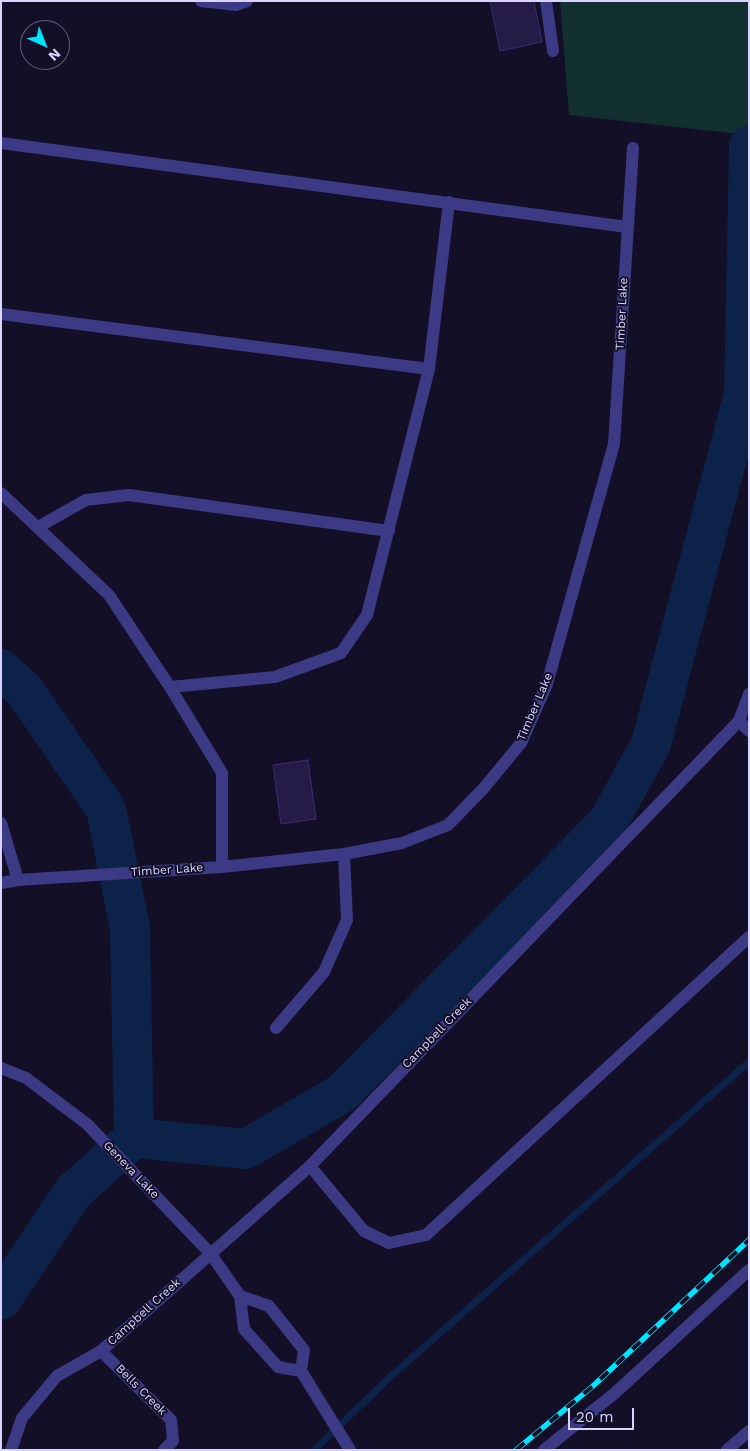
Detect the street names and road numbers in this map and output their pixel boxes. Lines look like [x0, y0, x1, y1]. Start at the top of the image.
street label: Timber Lake [613, 277, 631, 351]
street label: Timber Lake [514, 671, 556, 743]
street label: Timber Lake [130, 860, 204, 880]
street label: Campbell Creek [399, 994, 475, 1072]
street label: Geneva Lake [100, 1138, 162, 1202]
street label: Campbell Creek [104, 1275, 184, 1349]
street label: Bells Creek [113, 1362, 169, 1418]

